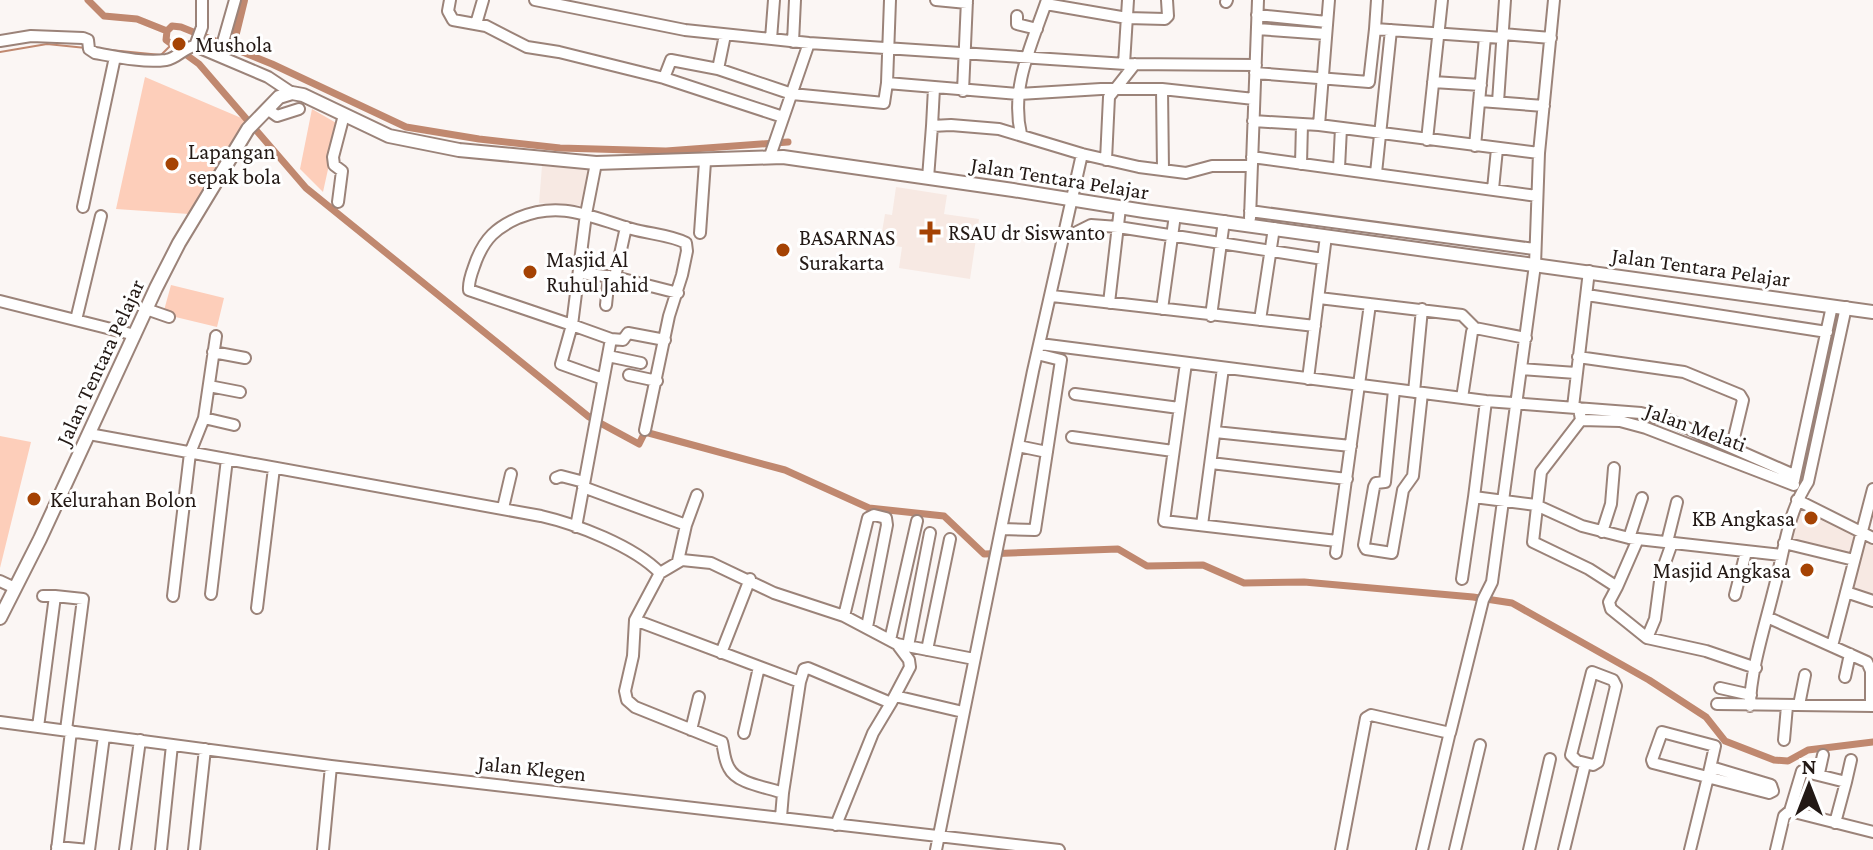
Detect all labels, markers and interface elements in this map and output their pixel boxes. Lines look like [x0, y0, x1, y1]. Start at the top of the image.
place label: Mushola [195, 32, 272, 57]
marker: Mushola [170, 35, 188, 53]
place label: Lapangan sepak bola [188, 139, 281, 189]
street label: Jalan Tentara Pelajar [967, 151, 1151, 204]
marker: Lapangan sepak bola [163, 155, 181, 173]
place label: RSAU dr Siswanto [948, 220, 1105, 245]
marker: RSAU dr Siswanto [919, 221, 941, 243]
place label: BASARNAS Surakarta [799, 225, 895, 275]
marker: BASARNAS Surakarta [774, 241, 792, 259]
street label: Jalan Tentara Pelajar [1608, 242, 1792, 292]
place label: Masjid Al Ruhul Jahid [546, 247, 649, 297]
marker: Masjid Al Ruhul Jahid [521, 263, 539, 281]
street label: Jalan Tentara Pelajar [50, 275, 149, 451]
street label: Jalan Melati [1640, 397, 1750, 457]
place label: Kelurahan Bolon [50, 487, 197, 512]
marker: Kelurahan Bolon [25, 490, 43, 508]
place label: KB Angkasa [1692, 506, 1795, 531]
marker: KB Angkasa [1802, 509, 1820, 527]
place label: Masjid Angkasa [1653, 558, 1791, 583]
marker: Masjid Angkasa [1798, 561, 1816, 579]
north arrow [1769, 746, 1849, 826]
street label: Jalan Klegen [475, 750, 588, 786]
text: N [1802, 754, 1817, 779]

